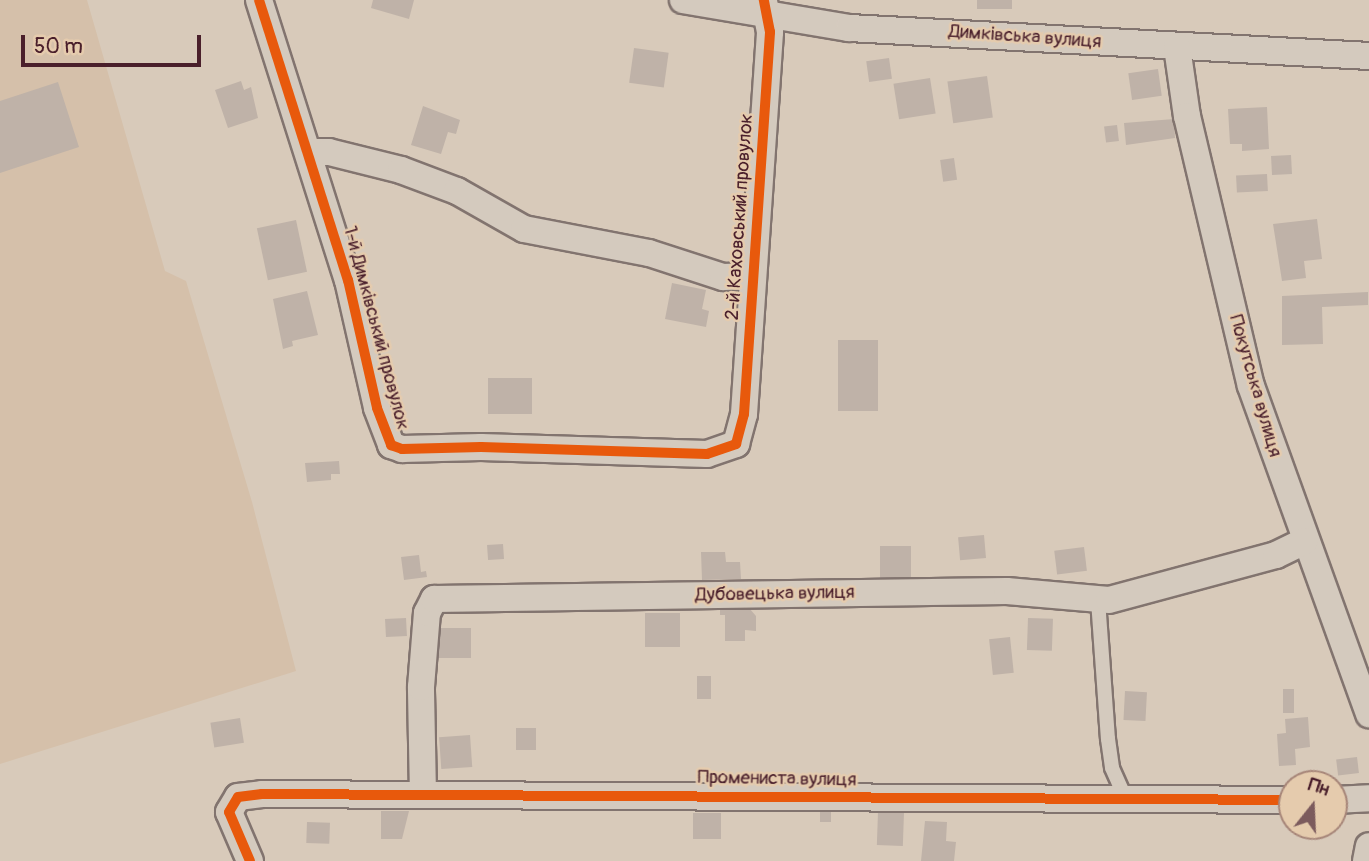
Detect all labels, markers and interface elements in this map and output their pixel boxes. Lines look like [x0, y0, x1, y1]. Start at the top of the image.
street label: Димківська вулиця [948, 20, 1102, 54]
scale bar [24, 21, 205, 65]
text: 50 m [34, 33, 83, 60]
street label: 2-й Каховський провулок [721, 113, 759, 321]
street label: 1-й Димківський провулок [338, 224, 414, 432]
street label: Покутська вулиця [1224, 312, 1286, 460]
street label: Дубовецька вулиця [695, 581, 855, 607]
street label: Промениста вулиця [697, 766, 857, 792]
north arrow [1278, 770, 1348, 840]
text: Пн [1305, 772, 1333, 802]

